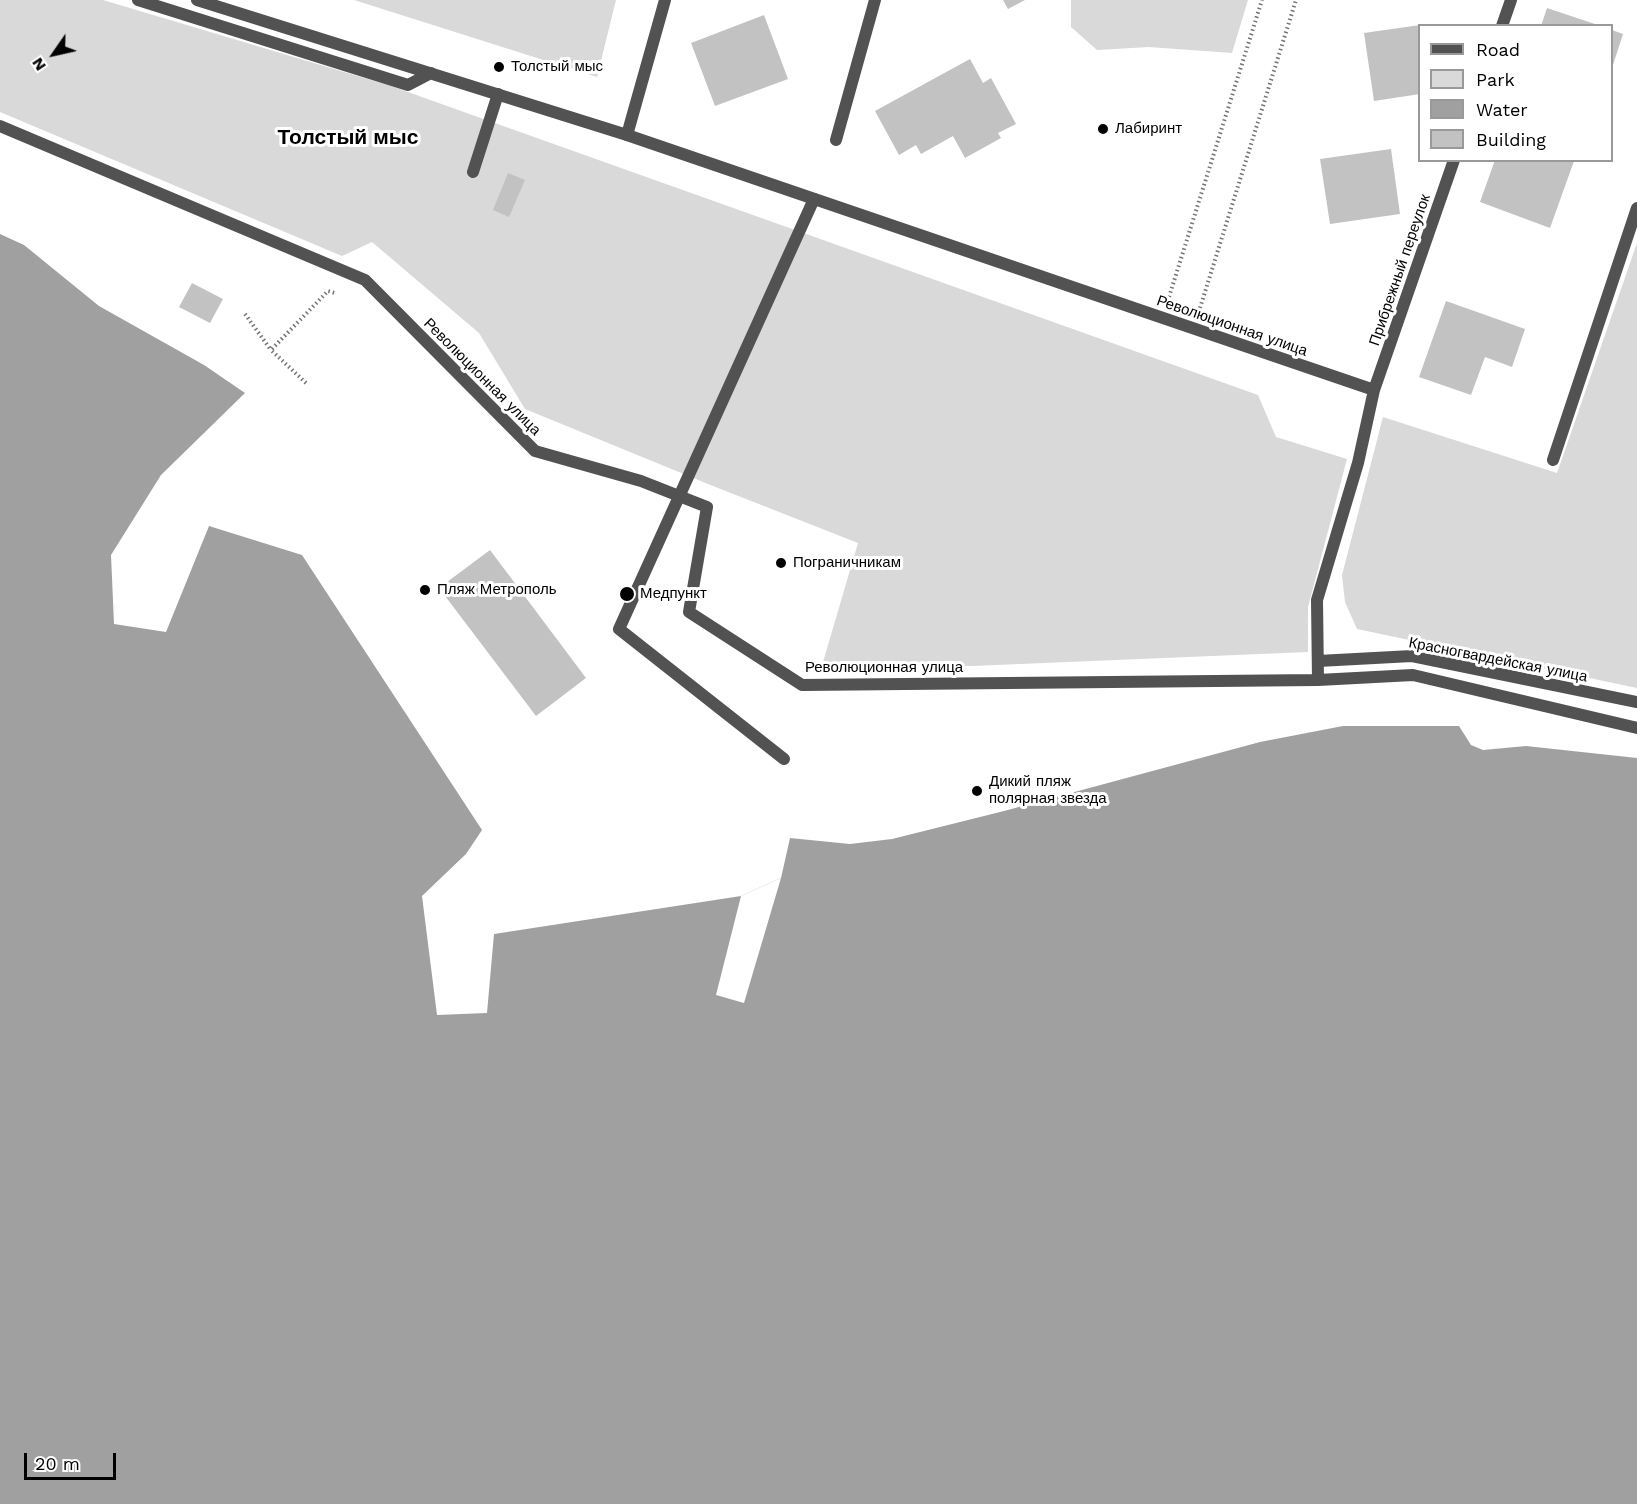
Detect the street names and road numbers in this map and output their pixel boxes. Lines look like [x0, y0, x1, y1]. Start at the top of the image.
street label: Прибрежный переулок [1366, 192, 1434, 348]
street label: Революционная улица [1154, 292, 1310, 360]
street label: Революционная улица [420, 315, 544, 439]
street label: Красногвардейская улица [1407, 634, 1589, 686]
street label: Революционная улица [805, 659, 963, 677]

